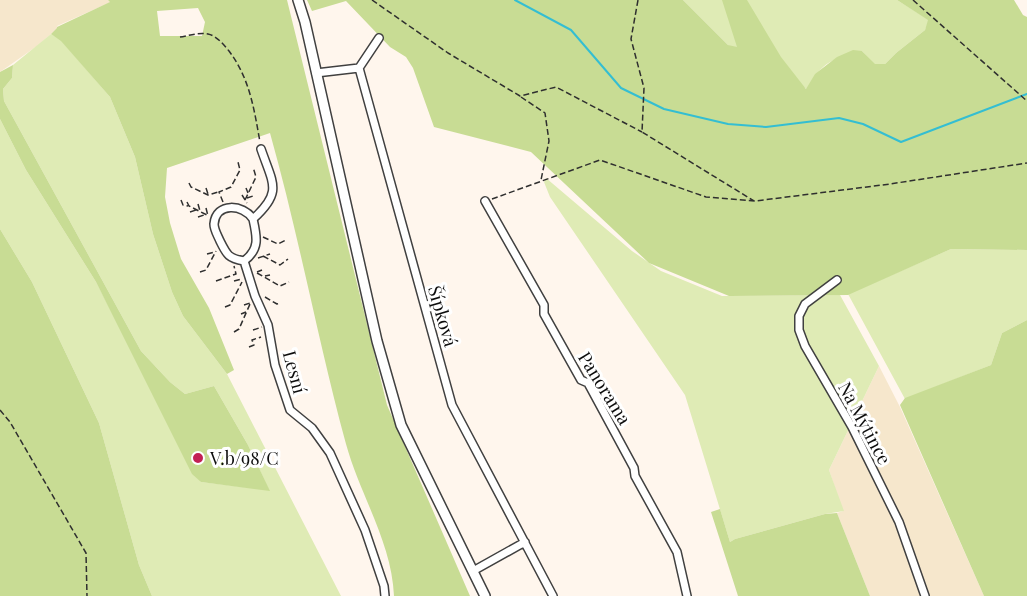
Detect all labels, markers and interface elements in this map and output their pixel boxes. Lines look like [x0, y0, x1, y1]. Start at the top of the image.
street label: Šípková [423, 283, 463, 349]
street label: Panorama [573, 347, 637, 429]
street label: Lesní [278, 348, 312, 396]
street label: Na Mýtince [833, 377, 897, 469]
place label: V.b/98/C [209, 446, 279, 470]
marker: V.b/98/C [191, 451, 205, 465]

